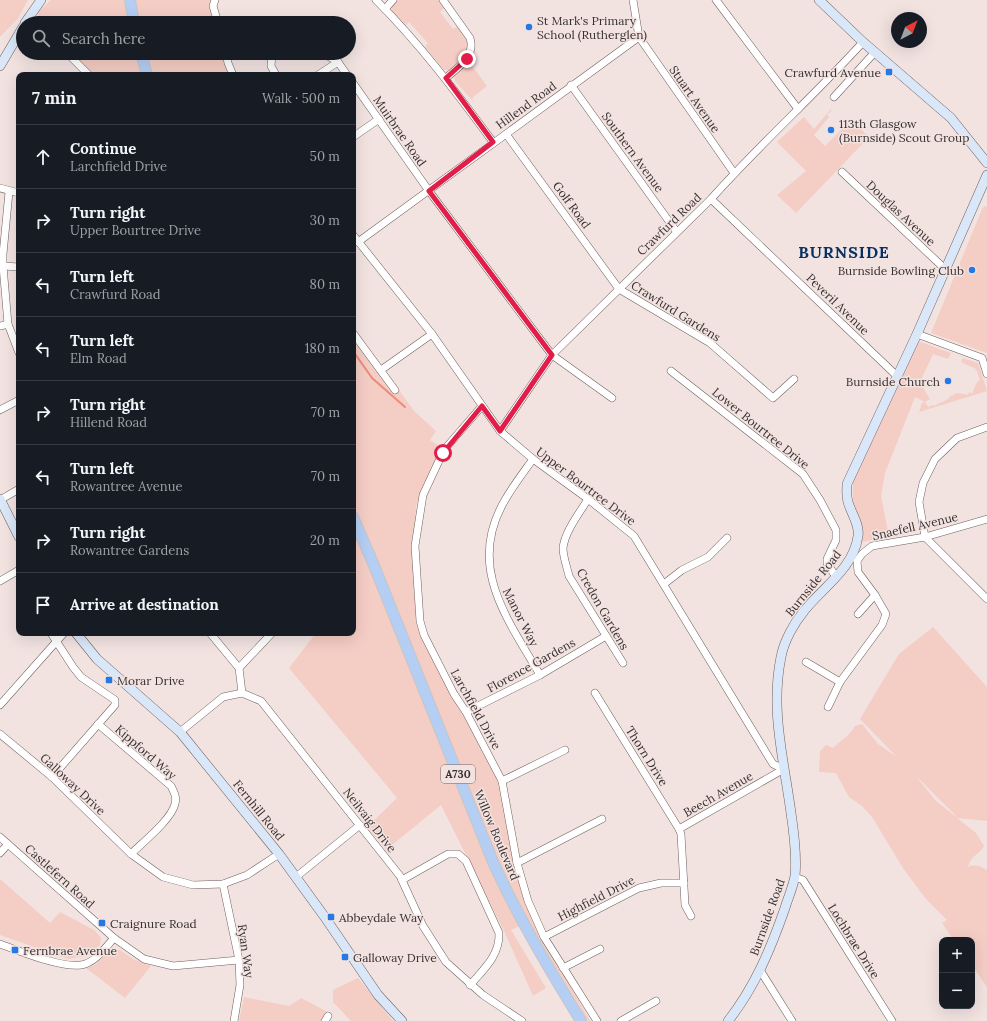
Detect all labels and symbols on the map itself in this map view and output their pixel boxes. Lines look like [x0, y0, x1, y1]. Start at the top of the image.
north arrow [891, 12, 927, 48]
place label: St Mark's Primary School (Rutherglen) [537, 13, 647, 43]
marker: St Mark's Primary School (Rutherglen) [524, 22, 534, 32]
route end [458, 50, 476, 68]
street label: Stuart Avenue [666, 63, 724, 136]
place label: Crawfurd Avenue [784, 65, 881, 80]
marker: Crawfurd Avenue [884, 67, 894, 77]
street label: Hillend Road [493, 78, 559, 132]
street label: Muirbrae Road [370, 93, 430, 169]
street label: Southern Avenue [599, 109, 667, 196]
place label: 113th Glasgow (Burnside) Scout Group [839, 116, 969, 146]
marker: 113th Glasgow (Burnside) Scout Group [826, 125, 836, 135]
street label: Douglas Avenue [863, 177, 939, 249]
street label: Golf Road [550, 179, 594, 231]
street label: Crawfurd Road [634, 190, 704, 258]
district label: BURNSIDE [798, 242, 890, 262]
place label: Burnside Bowling Club [838, 263, 964, 278]
marker: Burnside Bowling Club [967, 265, 977, 275]
street label: Peveril Avenue [803, 270, 873, 338]
street label: Crawfurd Gardens [628, 277, 724, 345]
place label: Burnside Church [846, 374, 940, 389]
marker: Burnside Church [943, 376, 953, 386]
street label: Lower Bourtree Drive [709, 384, 813, 472]
route start [434, 444, 452, 462]
street label: Upper Bourtree Drive [533, 444, 639, 529]
street label: Snaefell Avenue [871, 509, 960, 543]
street label: Burnside Road [782, 547, 844, 619]
street label: Credon Gardens [574, 566, 633, 653]
street label: Manor Way [500, 585, 542, 649]
street label: Florence Gardens [484, 634, 578, 695]
street label: Larchfield Drive [448, 666, 505, 752]
place label: Morar Drive [117, 673, 185, 688]
marker: Morar Drive [104, 675, 114, 685]
street label: Kippford Way [112, 721, 180, 783]
street label: Thorn Drive [623, 723, 672, 789]
street label: Galloway Drive [37, 750, 109, 818]
road number: A730 [441, 765, 475, 783]
street label: Beech Avenue [681, 768, 756, 820]
street label: Fernhill Road [230, 777, 288, 843]
street label: Neilvaig Drive [340, 785, 400, 856]
street label: Willow Boulevard [471, 787, 523, 883]
street label: Castlefern Road [22, 841, 98, 911]
street label: Highfield Drive [555, 872, 637, 924]
street label: Burnside Road [746, 877, 788, 957]
street label: Lochbrae Drive [825, 901, 883, 982]
place label: Abbeydale Way [338, 910, 424, 925]
marker: Abbeydale Way [326, 912, 336, 922]
place label: Craignure Road [110, 916, 197, 931]
marker: Craignure Road [97, 918, 107, 928]
street label: Ryan Way [235, 923, 257, 980]
place label: Fernbrae Avenue [23, 943, 118, 958]
marker: Fernbrae Avenue [10, 945, 20, 955]
place label: Galloway Drive [353, 950, 437, 965]
marker: Galloway Drive [340, 952, 350, 962]

